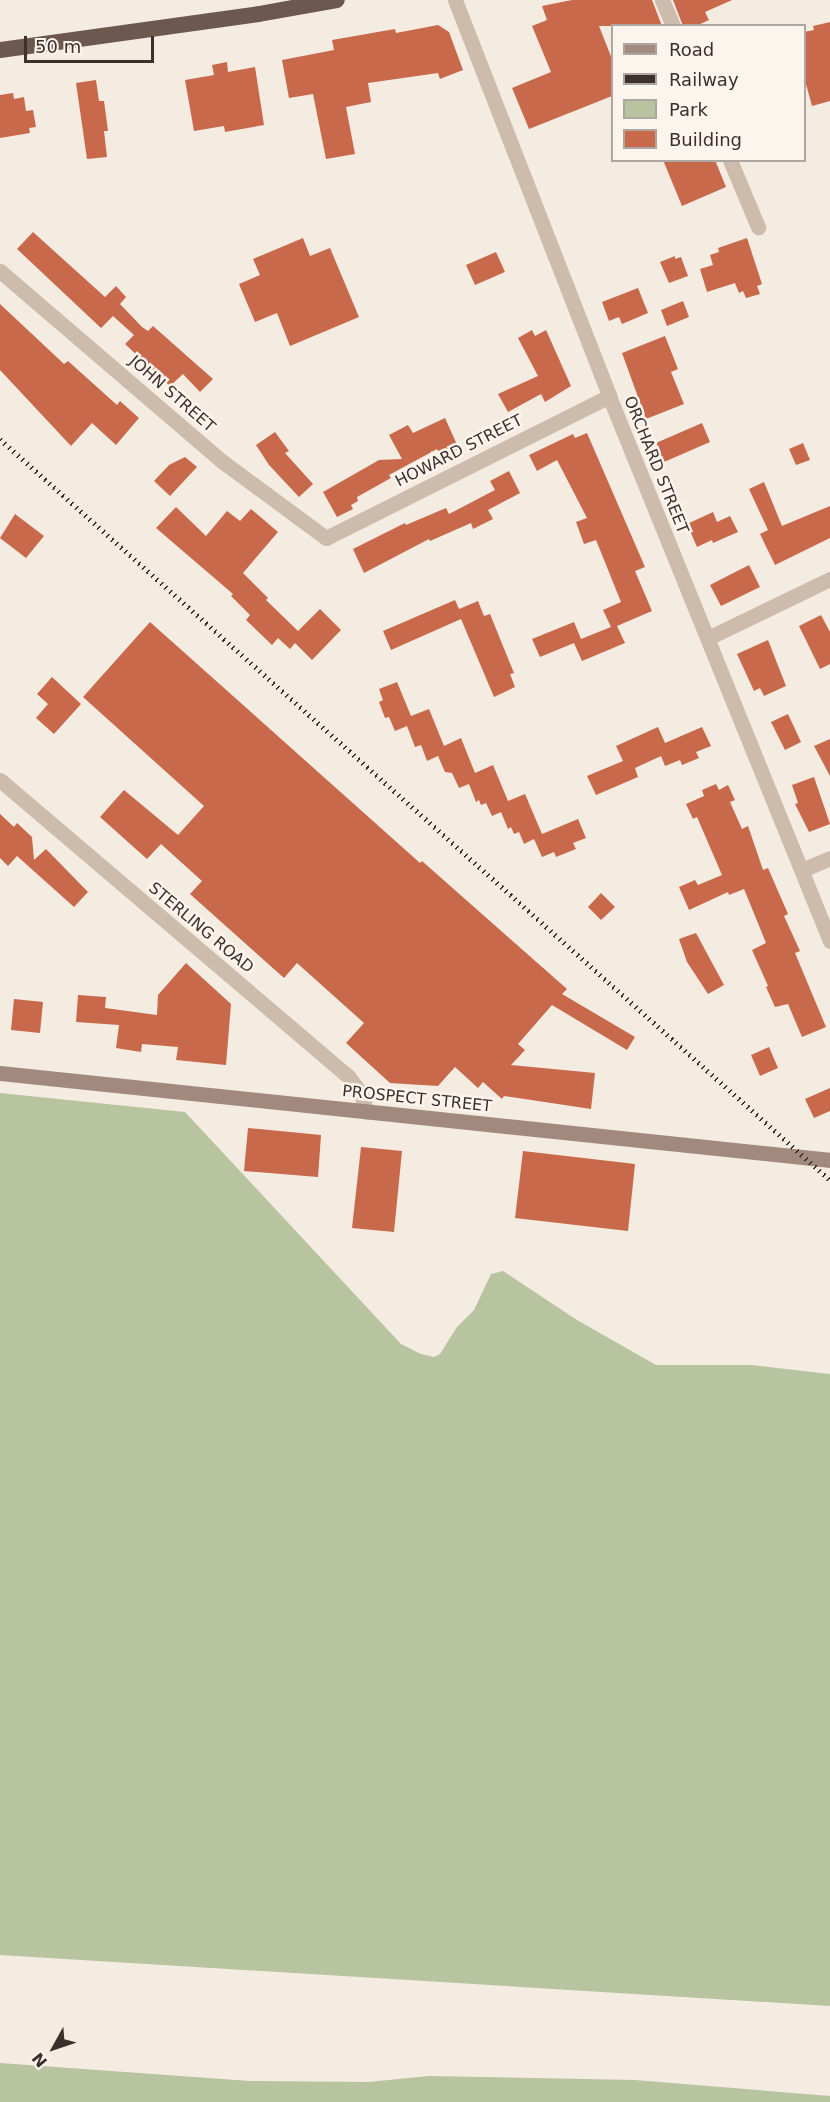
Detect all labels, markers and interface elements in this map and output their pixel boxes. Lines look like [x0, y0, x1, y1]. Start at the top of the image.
scale bar [27, 24, 158, 62]
legend [611, 24, 806, 162]
text: 50 m [35, 36, 81, 57]
text: Road [669, 39, 714, 60]
text: Railway [669, 69, 739, 90]
text: Park [669, 99, 708, 120]
text: Building [669, 129, 742, 150]
street label: JOHN STREET [125, 352, 219, 436]
street label: ORCHARD STREET [620, 393, 692, 537]
street label: HOWARD STREET [392, 411, 526, 491]
street label: STERLING ROAD [145, 879, 257, 977]
street label: PROSPECT STREET [341, 1082, 493, 1116]
north arrow [24, 2018, 84, 2078]
text: N [28, 2049, 51, 2071]

